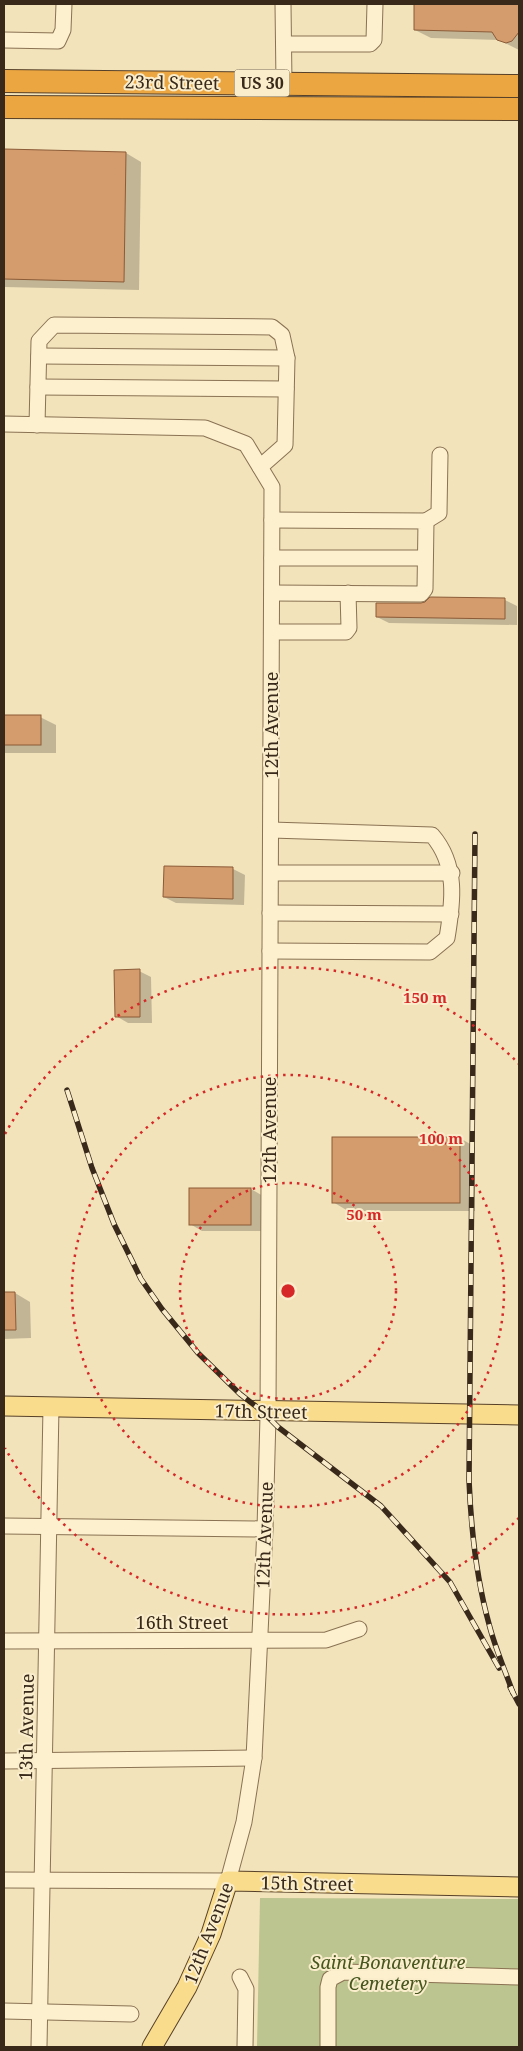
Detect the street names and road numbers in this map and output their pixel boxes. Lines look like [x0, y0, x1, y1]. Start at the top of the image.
street label: 23rd Street [125, 69, 219, 95]
road number: US 30 [234, 70, 290, 96]
street label: 12th Avenue [259, 672, 283, 778]
street label: 12th Avenue [257, 1077, 281, 1183]
street label: 17th Street [214, 1398, 308, 1424]
street label: 12th Avenue [250, 1481, 278, 1589]
street label: 16th Street [136, 1610, 228, 1634]
street label: 13th Avenue [13, 1673, 39, 1781]
street label: 15th Street [260, 1870, 354, 1896]
street label: 12th Avenue [178, 1879, 238, 1987]

